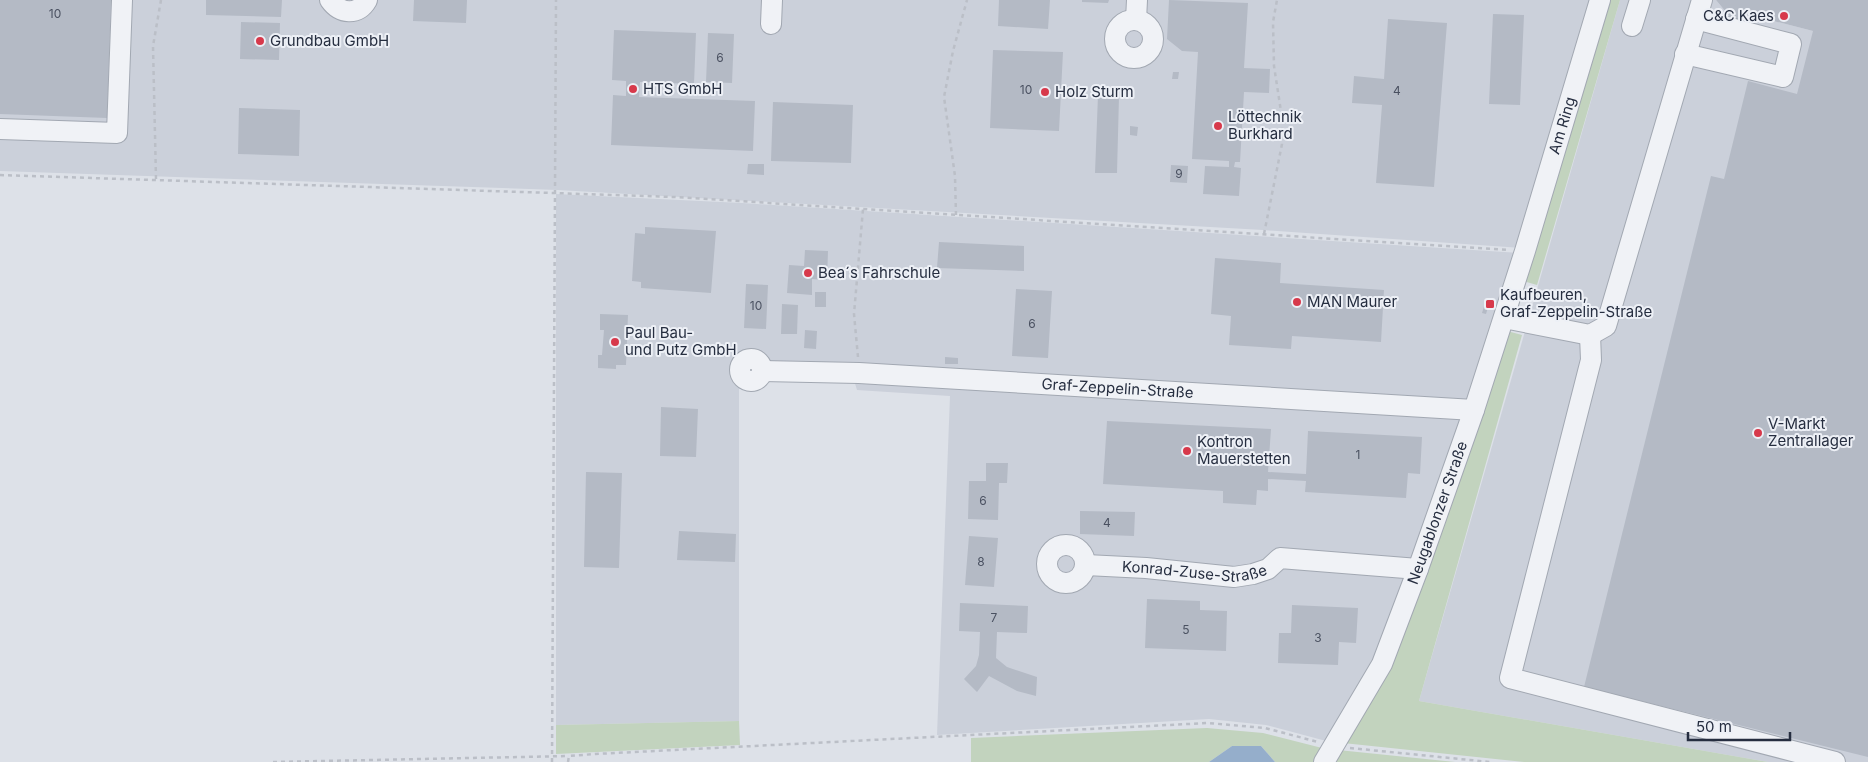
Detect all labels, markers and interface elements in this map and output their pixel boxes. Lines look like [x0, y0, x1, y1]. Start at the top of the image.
house number: 10 [49, 6, 61, 21]
place label: C&C Kaes [1703, 6, 1774, 25]
marker: C&C Kaes [1778, 10, 1790, 22]
place label: Grundbau GmbH [270, 31, 389, 50]
marker: Grundbau GmbH [254, 35, 266, 47]
house number: 6 [716, 50, 724, 65]
place label: HTS GmbH [643, 79, 722, 98]
house number: 10 [1020, 82, 1032, 97]
place label: Holz Sturm [1055, 82, 1134, 101]
marker: HTS GmbH [627, 83, 639, 95]
house number: 4 [1393, 83, 1401, 98]
marker: Holz Sturm [1039, 86, 1051, 98]
street label: Am Ring [1544, 94, 1580, 156]
place label: Löttechnik Burkhard [1228, 107, 1302, 143]
marker: Löttechnik Burkhard [1212, 120, 1224, 132]
house number: 9 [1175, 166, 1183, 181]
place label: Bea´s Fahrschule [818, 263, 940, 282]
marker: Bea´s Fahrschule [802, 267, 814, 279]
place label: Kaufbeuren, Graf-Zeppelin-Straße [1500, 285, 1652, 321]
place label: MAN Maurer [1307, 292, 1397, 311]
marker: MAN Maurer [1291, 296, 1303, 308]
house number: 10 [750, 298, 762, 313]
marker: Kaufbeuren, Graf-Zeppelin-Straße [1484, 298, 1496, 310]
house number: 6 [1028, 316, 1036, 331]
place label: Paul Bau- und Putz GmbH [625, 323, 737, 359]
marker: Paul Bau- und Putz GmbH [609, 336, 621, 348]
street label: Graf-Zeppelin-Straße [1041, 374, 1194, 402]
place label: V-Markt Zentrallager [1768, 414, 1854, 450]
marker: V-Markt Zentrallager [1752, 427, 1764, 439]
place label: Kontron Mauerstetten [1197, 432, 1291, 468]
street label: Neugablonzer Straße [1403, 438, 1471, 587]
marker: Kontron Mauerstetten [1181, 445, 1193, 457]
house number: 1 [1356, 447, 1360, 462]
house number: 6 [979, 493, 987, 508]
house number: 4 [1103, 515, 1111, 530]
house number: 8 [977, 554, 985, 569]
street label: Konrad-Zuse-Straße [1121, 557, 1269, 586]
house number: 7 [991, 610, 998, 625]
house number: 5 [1182, 622, 1190, 637]
house number: 3 [1314, 630, 1322, 645]
scale bar [1688, 710, 1790, 742]
text: 50 m [1696, 717, 1732, 736]

